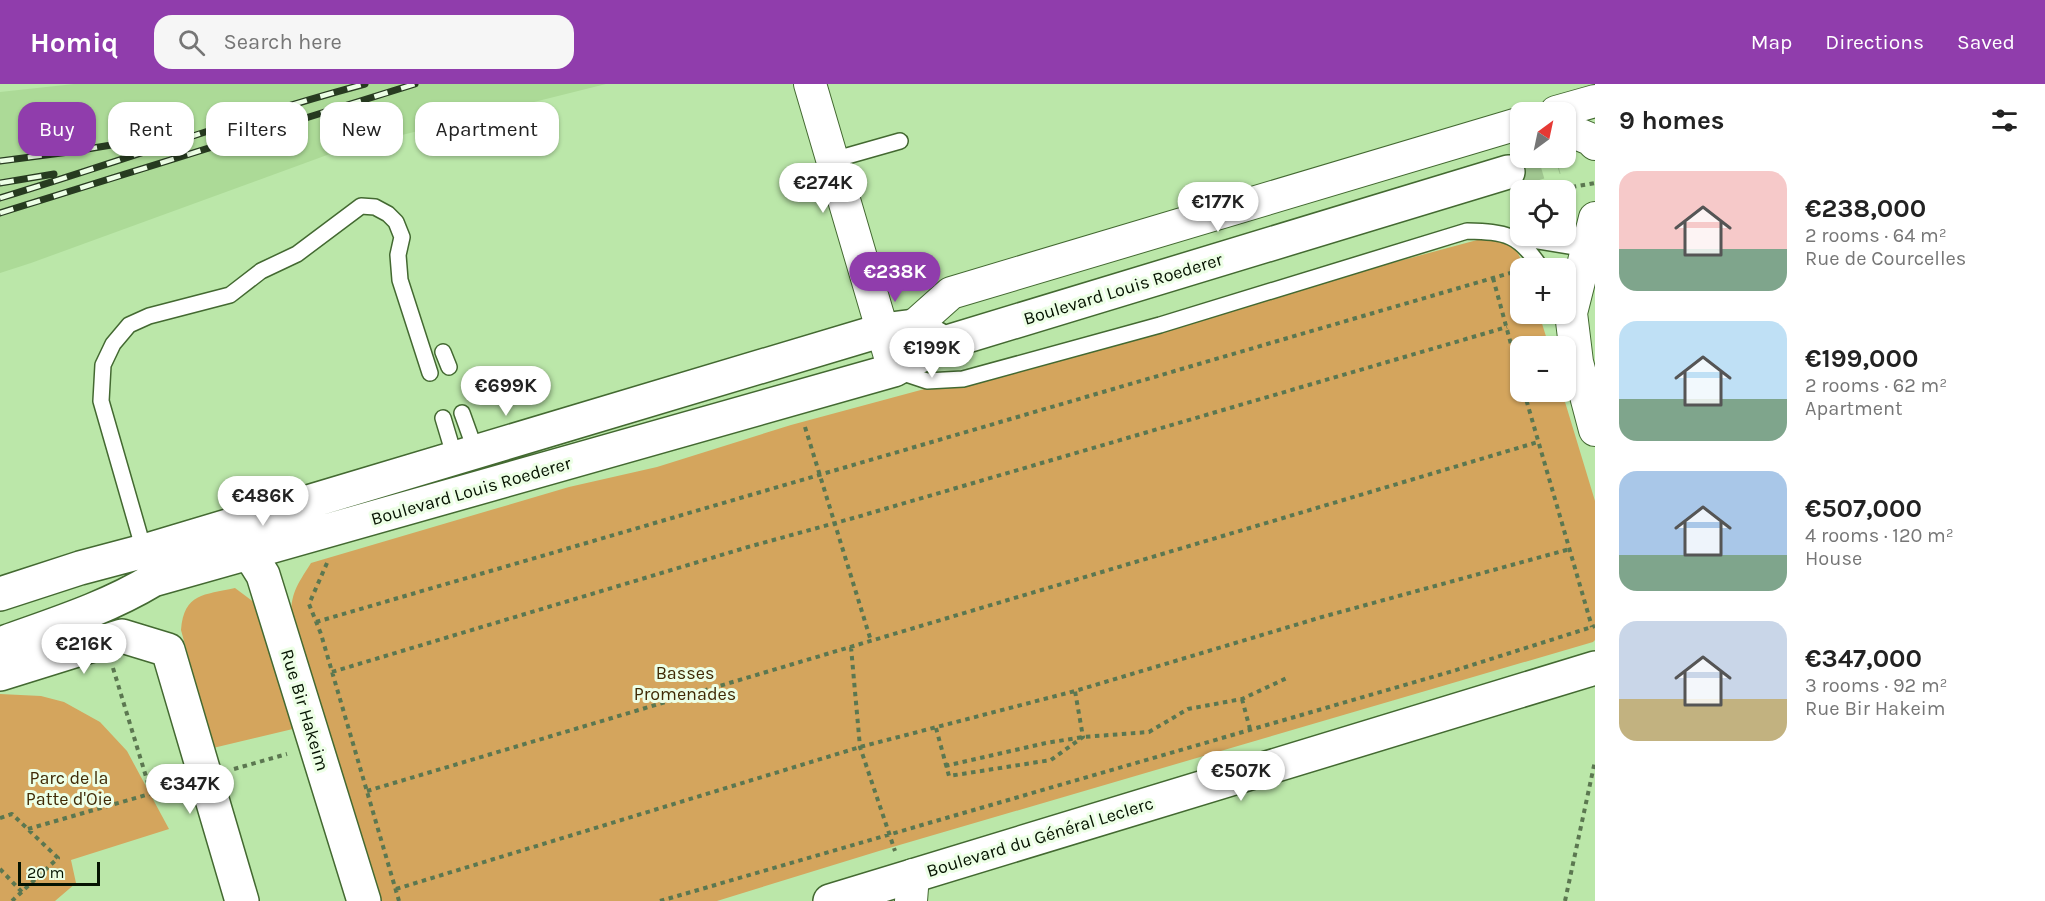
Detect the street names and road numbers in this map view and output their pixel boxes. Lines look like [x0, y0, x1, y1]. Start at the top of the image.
street label: Boulevard Louis Roederer [1021, 248, 1226, 330]
street label: Boulevard Louis Roederer [368, 452, 574, 530]
street label: Rue Bir Hakeim [276, 646, 334, 774]
street label: Boulevard du Général Leclerc [924, 792, 1156, 882]

